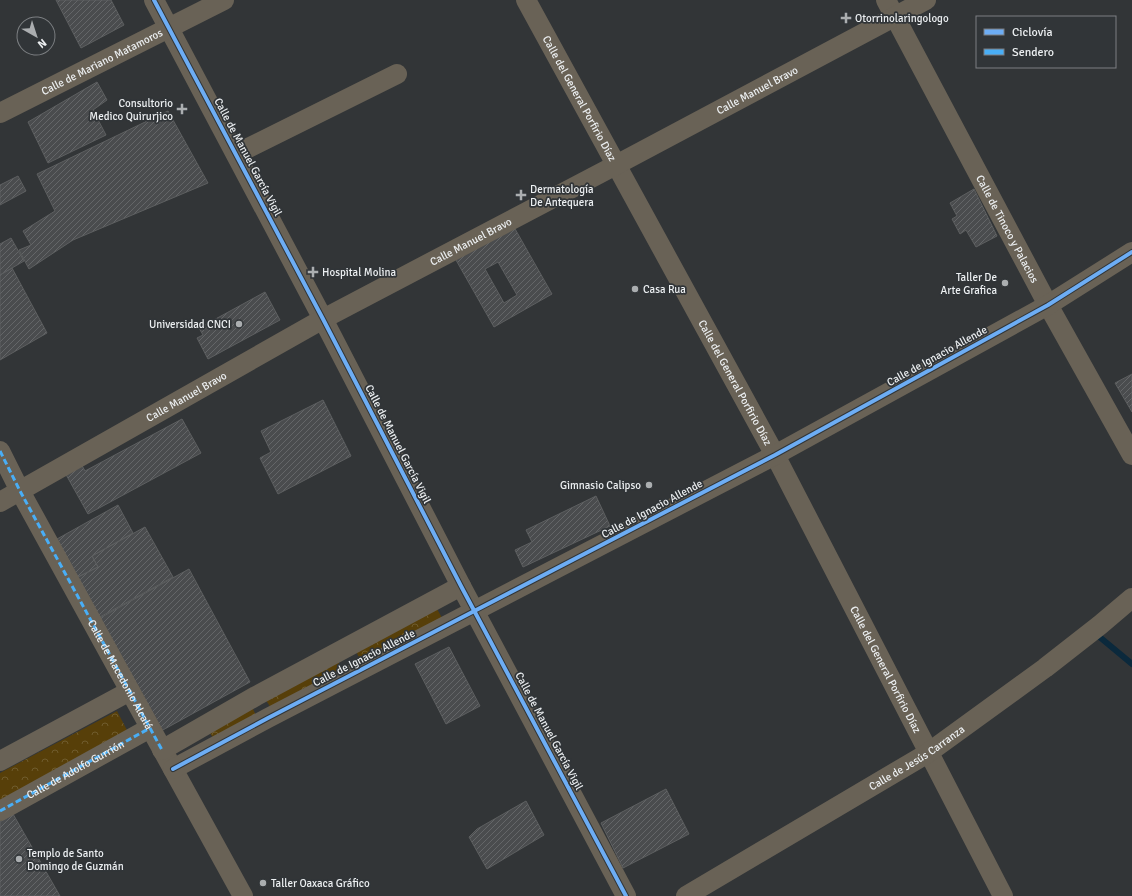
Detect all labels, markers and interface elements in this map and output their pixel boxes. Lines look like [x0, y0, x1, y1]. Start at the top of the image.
marker: Otorrinolaringologo [840, 12, 852, 24]
place label: Otorrinolaringologo [855, 12, 949, 25]
north arrow [16, 16, 56, 56]
legend [976, 16, 1116, 68]
text: Ciclovía [1012, 25, 1053, 40]
street label: Calle de Mariano Matamoros [39, 26, 165, 98]
street label: Calle del General Porfirio Díaz [540, 33, 619, 163]
text: N [35, 36, 49, 51]
text: Sendero [1012, 45, 1054, 60]
street label: Calle Manuel Bravo [714, 63, 800, 117]
street label: Calle de Manuel García Vigil [211, 96, 285, 218]
place label: Consultorio Medico Quirurjico [89, 97, 173, 123]
marker: Consultorio Medico Quirurjico [176, 103, 188, 115]
street label: Calle de Tinoco y Palacios [974, 173, 1042, 285]
place label: Dermatología De Antequera [530, 183, 594, 209]
marker: Dermatología De Antequera [515, 189, 527, 201]
street label: Calle Manuel Bravo [428, 214, 514, 268]
marker: Hospital Molina [307, 266, 319, 278]
place label: Hospital Molina [322, 266, 397, 279]
place label: Taller De Arte Grafica [941, 271, 997, 297]
marker: Taller De Arte Grafica [1000, 278, 1010, 288]
place label: Casa Rua [643, 283, 686, 296]
marker: Casa Rua [630, 284, 640, 294]
street label: Calle del General Porfirio Díaz [696, 317, 775, 448]
place label: Universidad CNCI [149, 318, 231, 331]
marker: Universidad CNCI [234, 319, 244, 329]
street label: Calle de Ignacio Allende [885, 323, 989, 389]
street label: Calle Manuel Bravo [144, 368, 229, 424]
street label: Calle de Manuel García Vigil [362, 382, 434, 506]
street label: Calle de Ignacio Allende [599, 477, 705, 541]
place label: Gimnasio Calipso [560, 479, 641, 492]
marker: Gimnasio Calipso [644, 480, 654, 490]
street label: Calle del General Porfirio Díaz [848, 604, 924, 735]
street label: Calle de Macedonio Alcalá [85, 617, 156, 732]
street label: Calle de Ignacio Allende [311, 627, 417, 689]
street label: Calle de Manuel García Vigil [512, 670, 586, 792]
street label: Calle de Jesús Carranza [867, 722, 967, 793]
street label: Calle de Adolfo Gurrión [24, 737, 126, 802]
place label: Templo de Santo Domingo de Guzmán [27, 847, 124, 873]
marker: Templo de Santo Domingo de Guzmán [14, 854, 24, 864]
place label: Taller Oaxaca Gráfico [271, 877, 370, 890]
marker: Taller Oaxaca Gráfico [258, 878, 268, 888]

